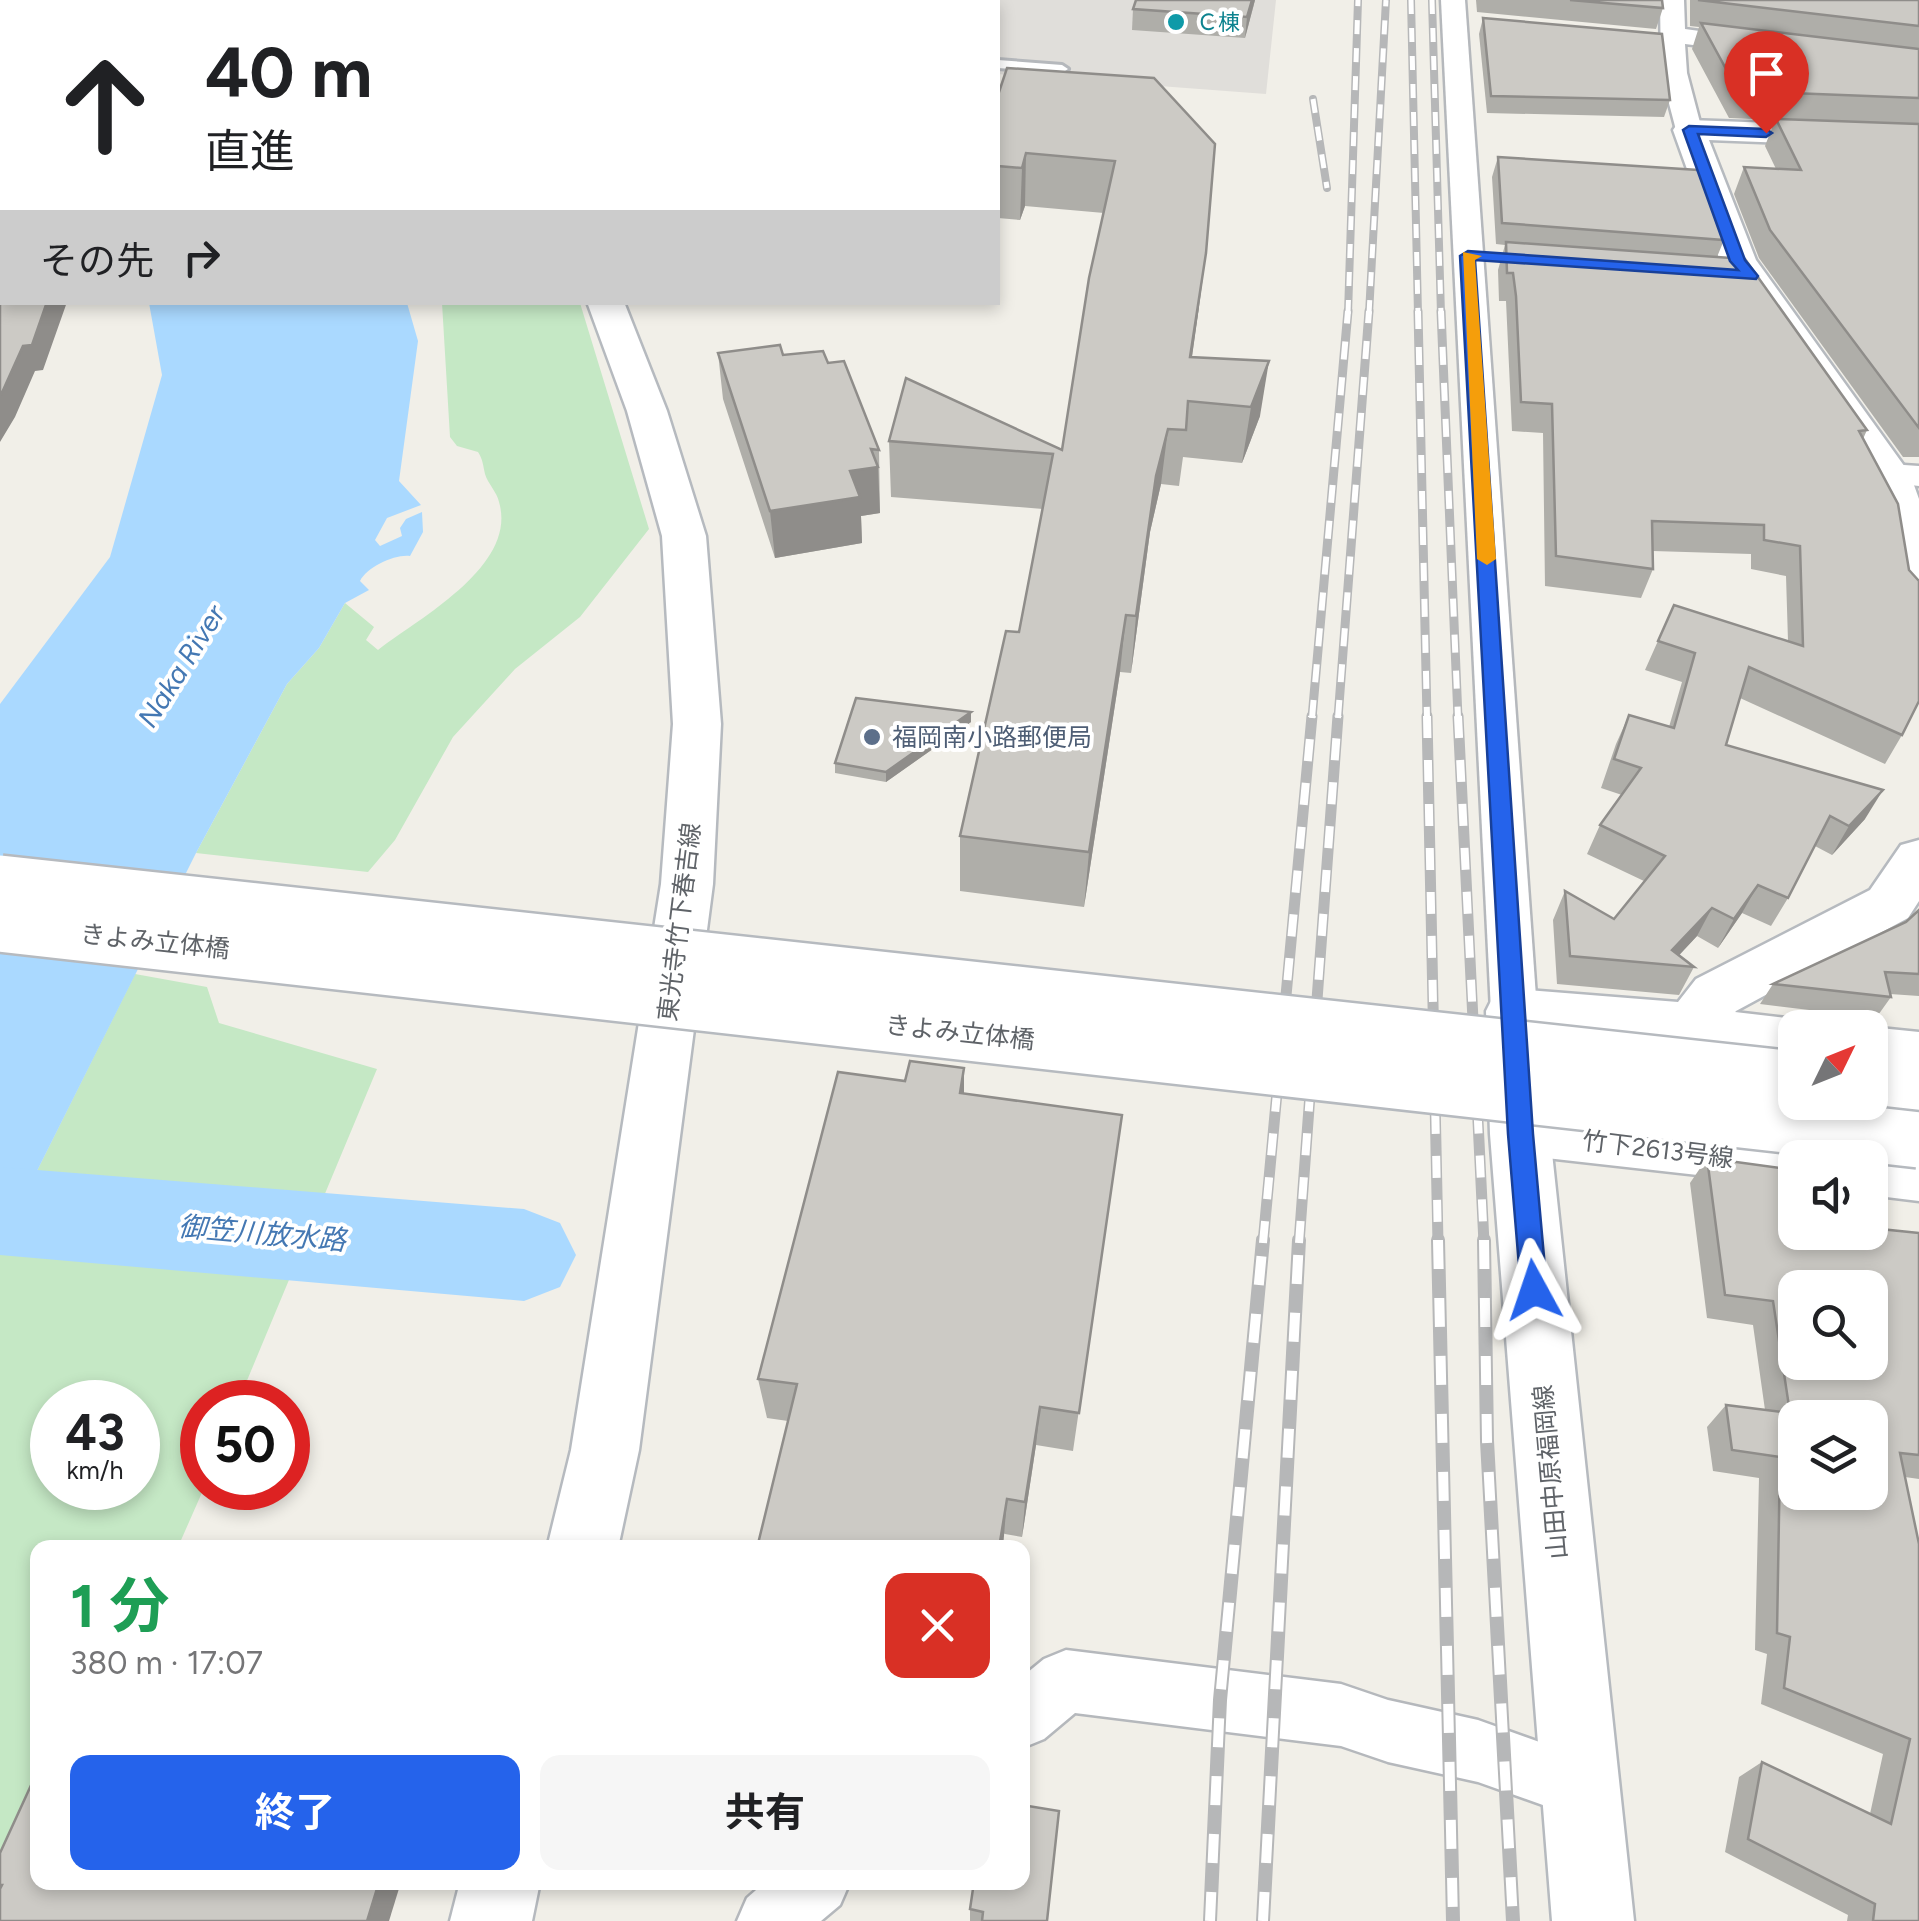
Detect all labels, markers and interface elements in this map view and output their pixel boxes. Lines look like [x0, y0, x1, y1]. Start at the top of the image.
place label: Ｃ棟 [1196, 9, 1240, 36]
marker: Ｃ棟 [1165, 11, 1187, 33]
text: 40 m [205, 30, 372, 115]
pin [1724, 31, 1809, 134]
icon: ahead [40, 40, 170, 170]
icon: arrive [1739, 46, 1794, 101]
text: 直進 [205, 124, 295, 178]
icon: right [174, 230, 229, 285]
text: その先 [40, 238, 154, 284]
water label: Naka River [130, 597, 233, 733]
place label: 福岡南小路郵便局 [892, 722, 1092, 752]
marker: 福岡南小路郵便局 [861, 726, 883, 748]
street label: 東光寺竹下春吉線 [652, 821, 706, 1023]
street label: きよみ立体橋 [79, 918, 231, 964]
street label: きよみ立体橋 [884, 1009, 1036, 1055]
north arrow [1778, 1010, 1888, 1120]
map controls [1778, 1010, 1888, 1510]
street label: 竹下2613号線 [1581, 1125, 1735, 1173]
button: sound [1778, 1140, 1888, 1250]
water label: 御笠川放水路 [177, 1209, 349, 1257]
position arrow [1482, 1238, 1586, 1342]
button: search [1778, 1270, 1888, 1380]
speed limit sign: 50 [180, 1380, 310, 1510]
street label: 山田中原福岡線 [1527, 1384, 1573, 1560]
button: layers [1778, 1400, 1888, 1510]
text: 43 [65, 1402, 125, 1463]
text: km/h [66, 1455, 124, 1485]
text: 1 分 [70, 1570, 170, 1642]
button: close [885, 1573, 990, 1678]
text: 380 m · 17:07 [70, 1644, 263, 1682]
button: 終了 [70, 1755, 520, 1870]
button: 共有 [540, 1755, 990, 1870]

